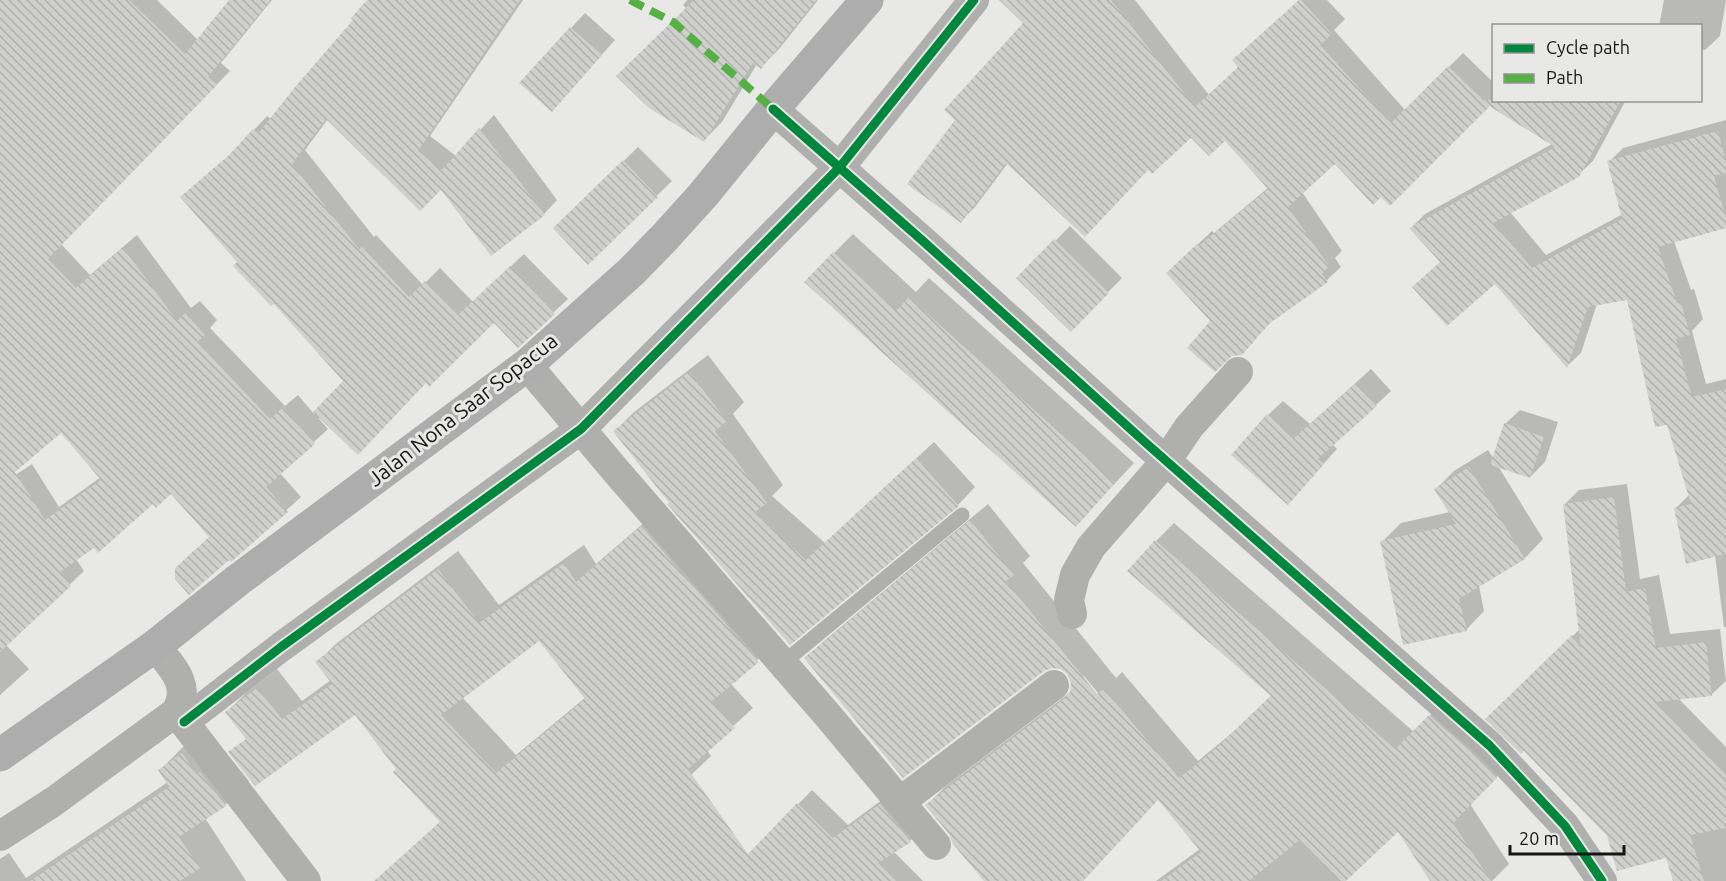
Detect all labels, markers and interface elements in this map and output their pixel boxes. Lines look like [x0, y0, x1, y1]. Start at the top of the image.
legend [1492, 24, 1702, 102]
text: Cycle path [1546, 37, 1630, 57]
text: Path [1546, 67, 1583, 87]
street label: Jalan Nona Saar Sopacua [363, 328, 562, 491]
scale bar [1510, 818, 1624, 856]
text: 20 m [1519, 828, 1559, 848]

